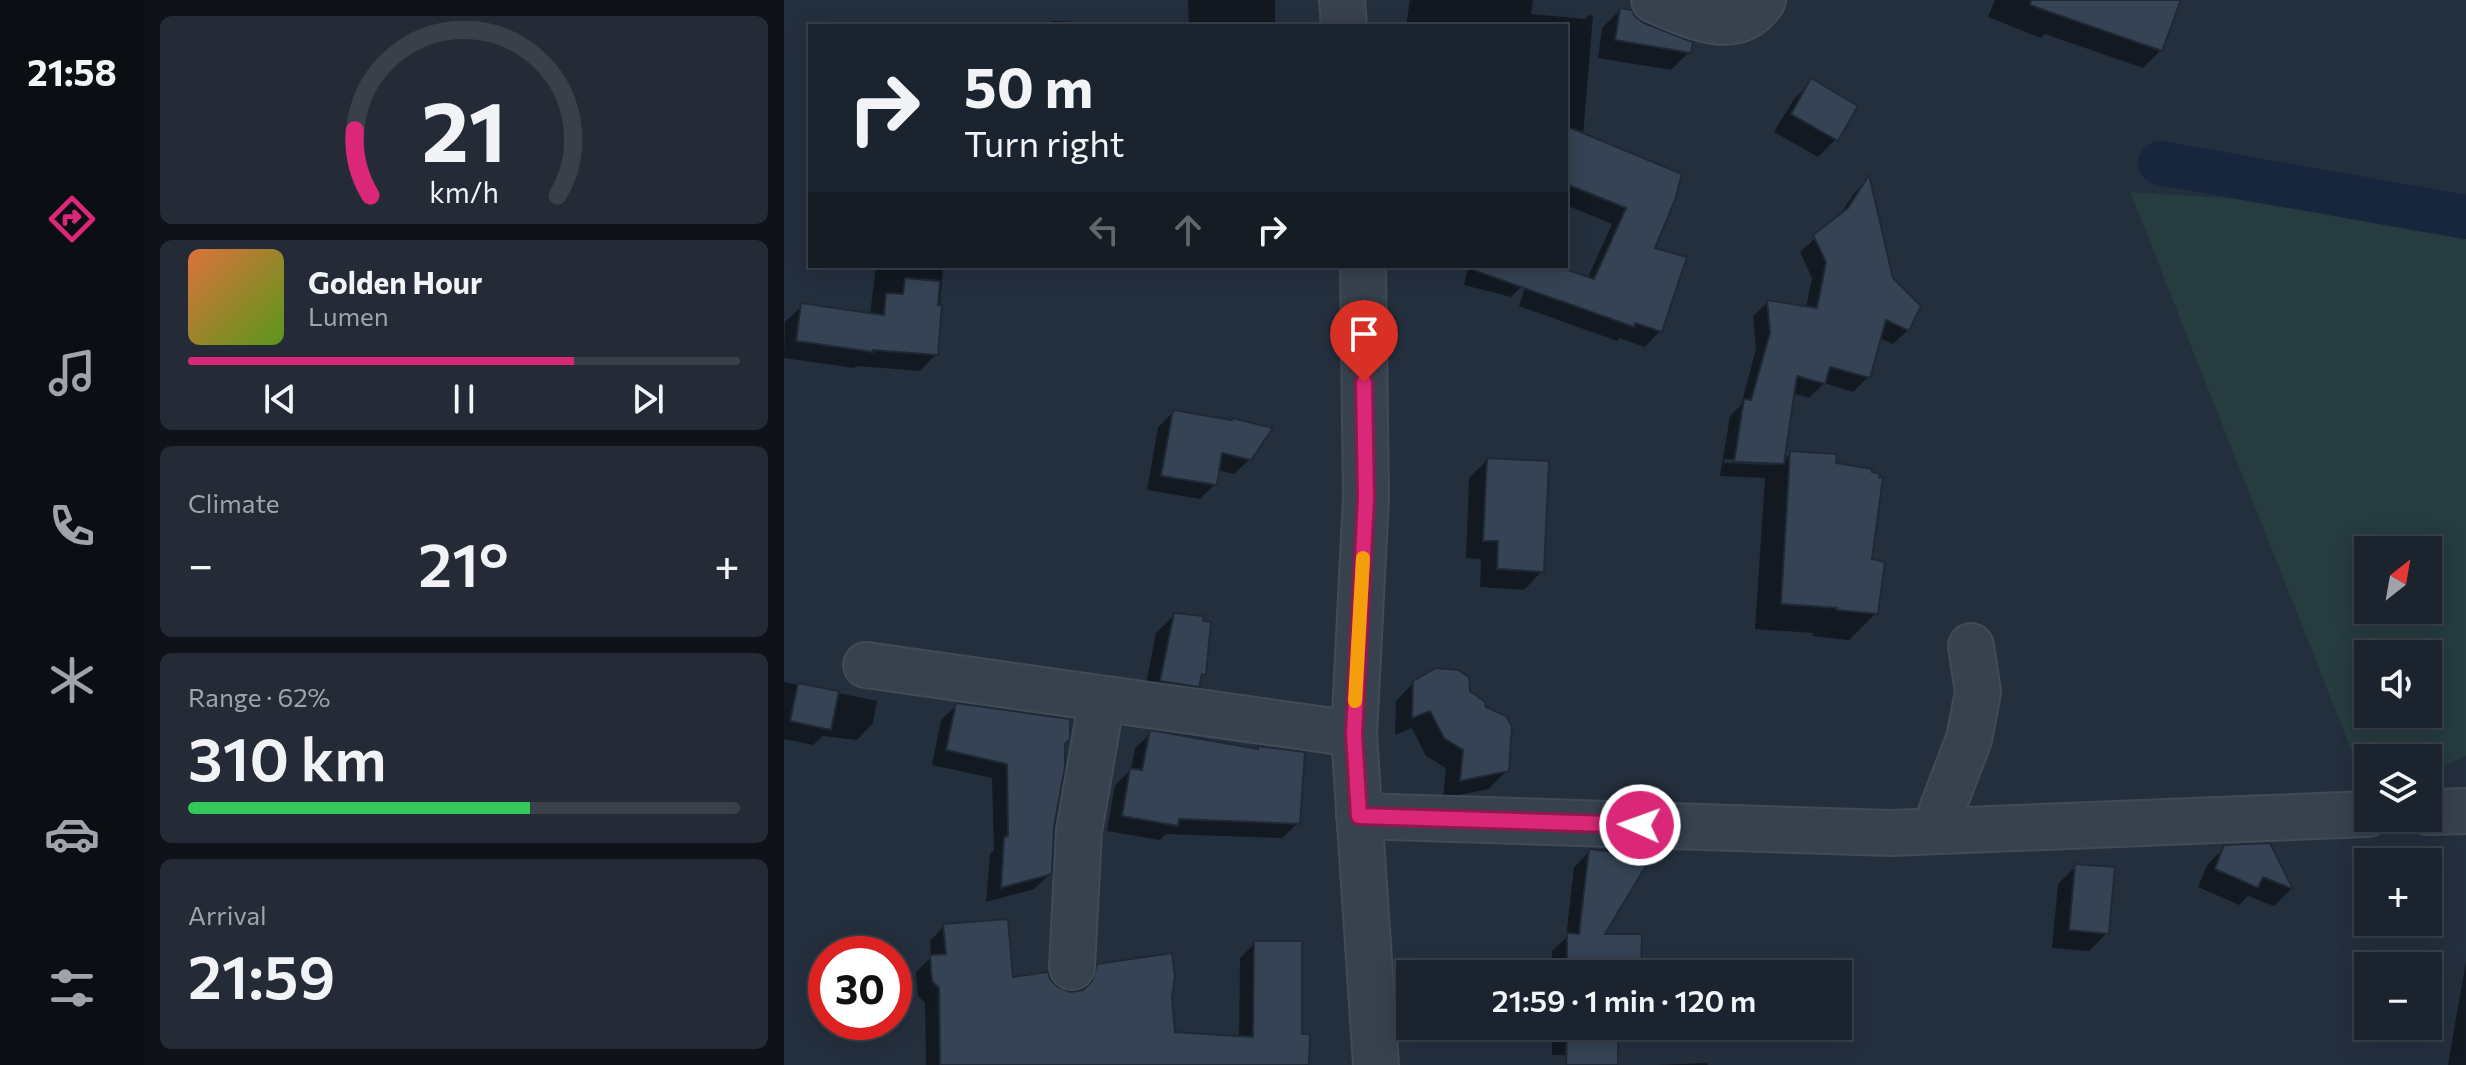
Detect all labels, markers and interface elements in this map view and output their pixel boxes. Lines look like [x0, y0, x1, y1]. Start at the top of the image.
text: 21:58 [27, 49, 117, 93]
text: 50 m [964, 51, 1093, 120]
icon: right [832, 56, 936, 160]
text: 21 [422, 77, 506, 179]
text: Turn right [964, 120, 1125, 164]
text: km/h [429, 174, 499, 209]
icon: directions [44, 191, 100, 247]
icon: left [1082, 208, 1126, 252]
icon: ahead [1166, 208, 1210, 252]
icon: right [1250, 208, 1294, 252]
text: Golden Hour [308, 263, 482, 300]
text: Lumen [308, 300, 389, 331]
pin [1330, 300, 1398, 382]
icon: arrive [1342, 312, 1386, 356]
icon: music [44, 345, 100, 401]
icon: previous [258, 377, 302, 421]
icon: pause [442, 377, 486, 421]
icon: next [626, 377, 670, 421]
text: Climate [188, 487, 280, 518]
icon: phone [44, 498, 100, 554]
text: 21° [418, 526, 509, 599]
text: − [188, 536, 213, 590]
text: + [714, 536, 740, 590]
north arrow [2354, 536, 2442, 624]
map controls [2354, 536, 2442, 1040]
button: sound [2354, 640, 2442, 728]
icon: climate [44, 652, 100, 708]
text: Range · 62% [188, 681, 331, 712]
text: 310 km [188, 720, 387, 793]
button: layers [2354, 744, 2442, 832]
position arrow [1598, 783, 1682, 867]
icon: car [44, 806, 100, 862]
button: + [2354, 848, 2442, 936]
text: Arrival [188, 899, 267, 930]
speed limit sign: 30 [808, 936, 912, 1040]
text: 21:59 [188, 938, 335, 1011]
button: − [2354, 952, 2442, 1040]
icon: filters [44, 960, 100, 1016]
text: 21:59 · 1 min · 120 m [1492, 981, 1756, 1018]

